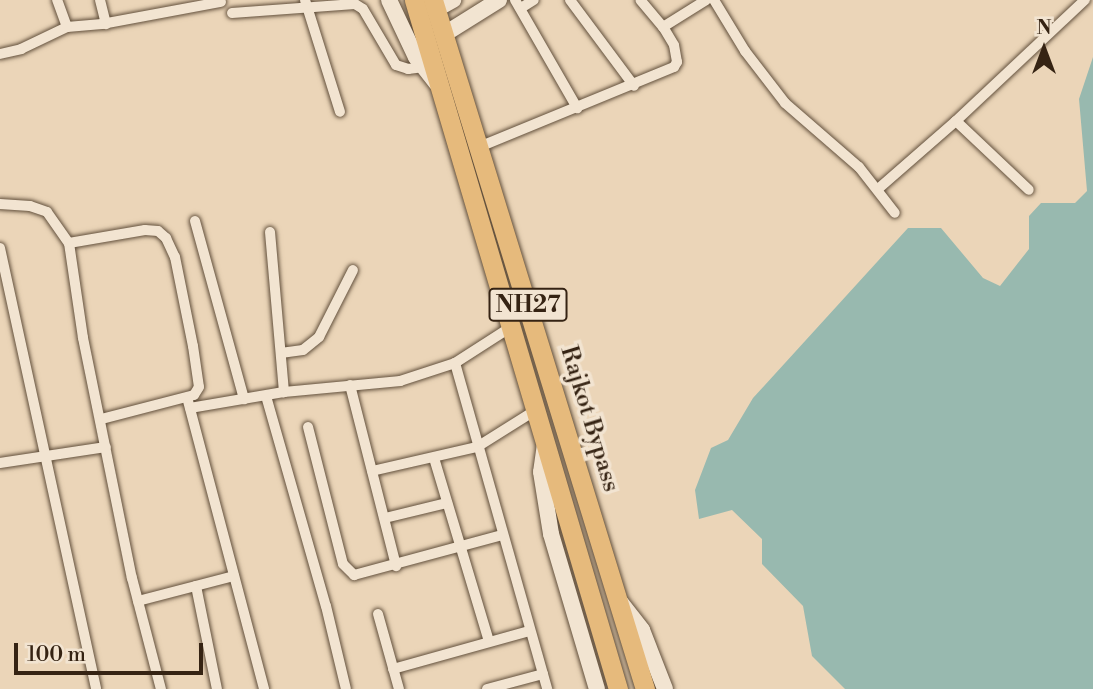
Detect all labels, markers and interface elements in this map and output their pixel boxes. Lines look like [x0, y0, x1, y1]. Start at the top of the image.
north arrow [1009, 14, 1079, 84]
text: N [1036, 16, 1052, 40]
road number: NH27 [488, 286, 568, 324]
street label: Rajkot Bypass [553, 343, 625, 495]
scale bar [18, 630, 206, 674]
text: 100 m [27, 642, 86, 668]

